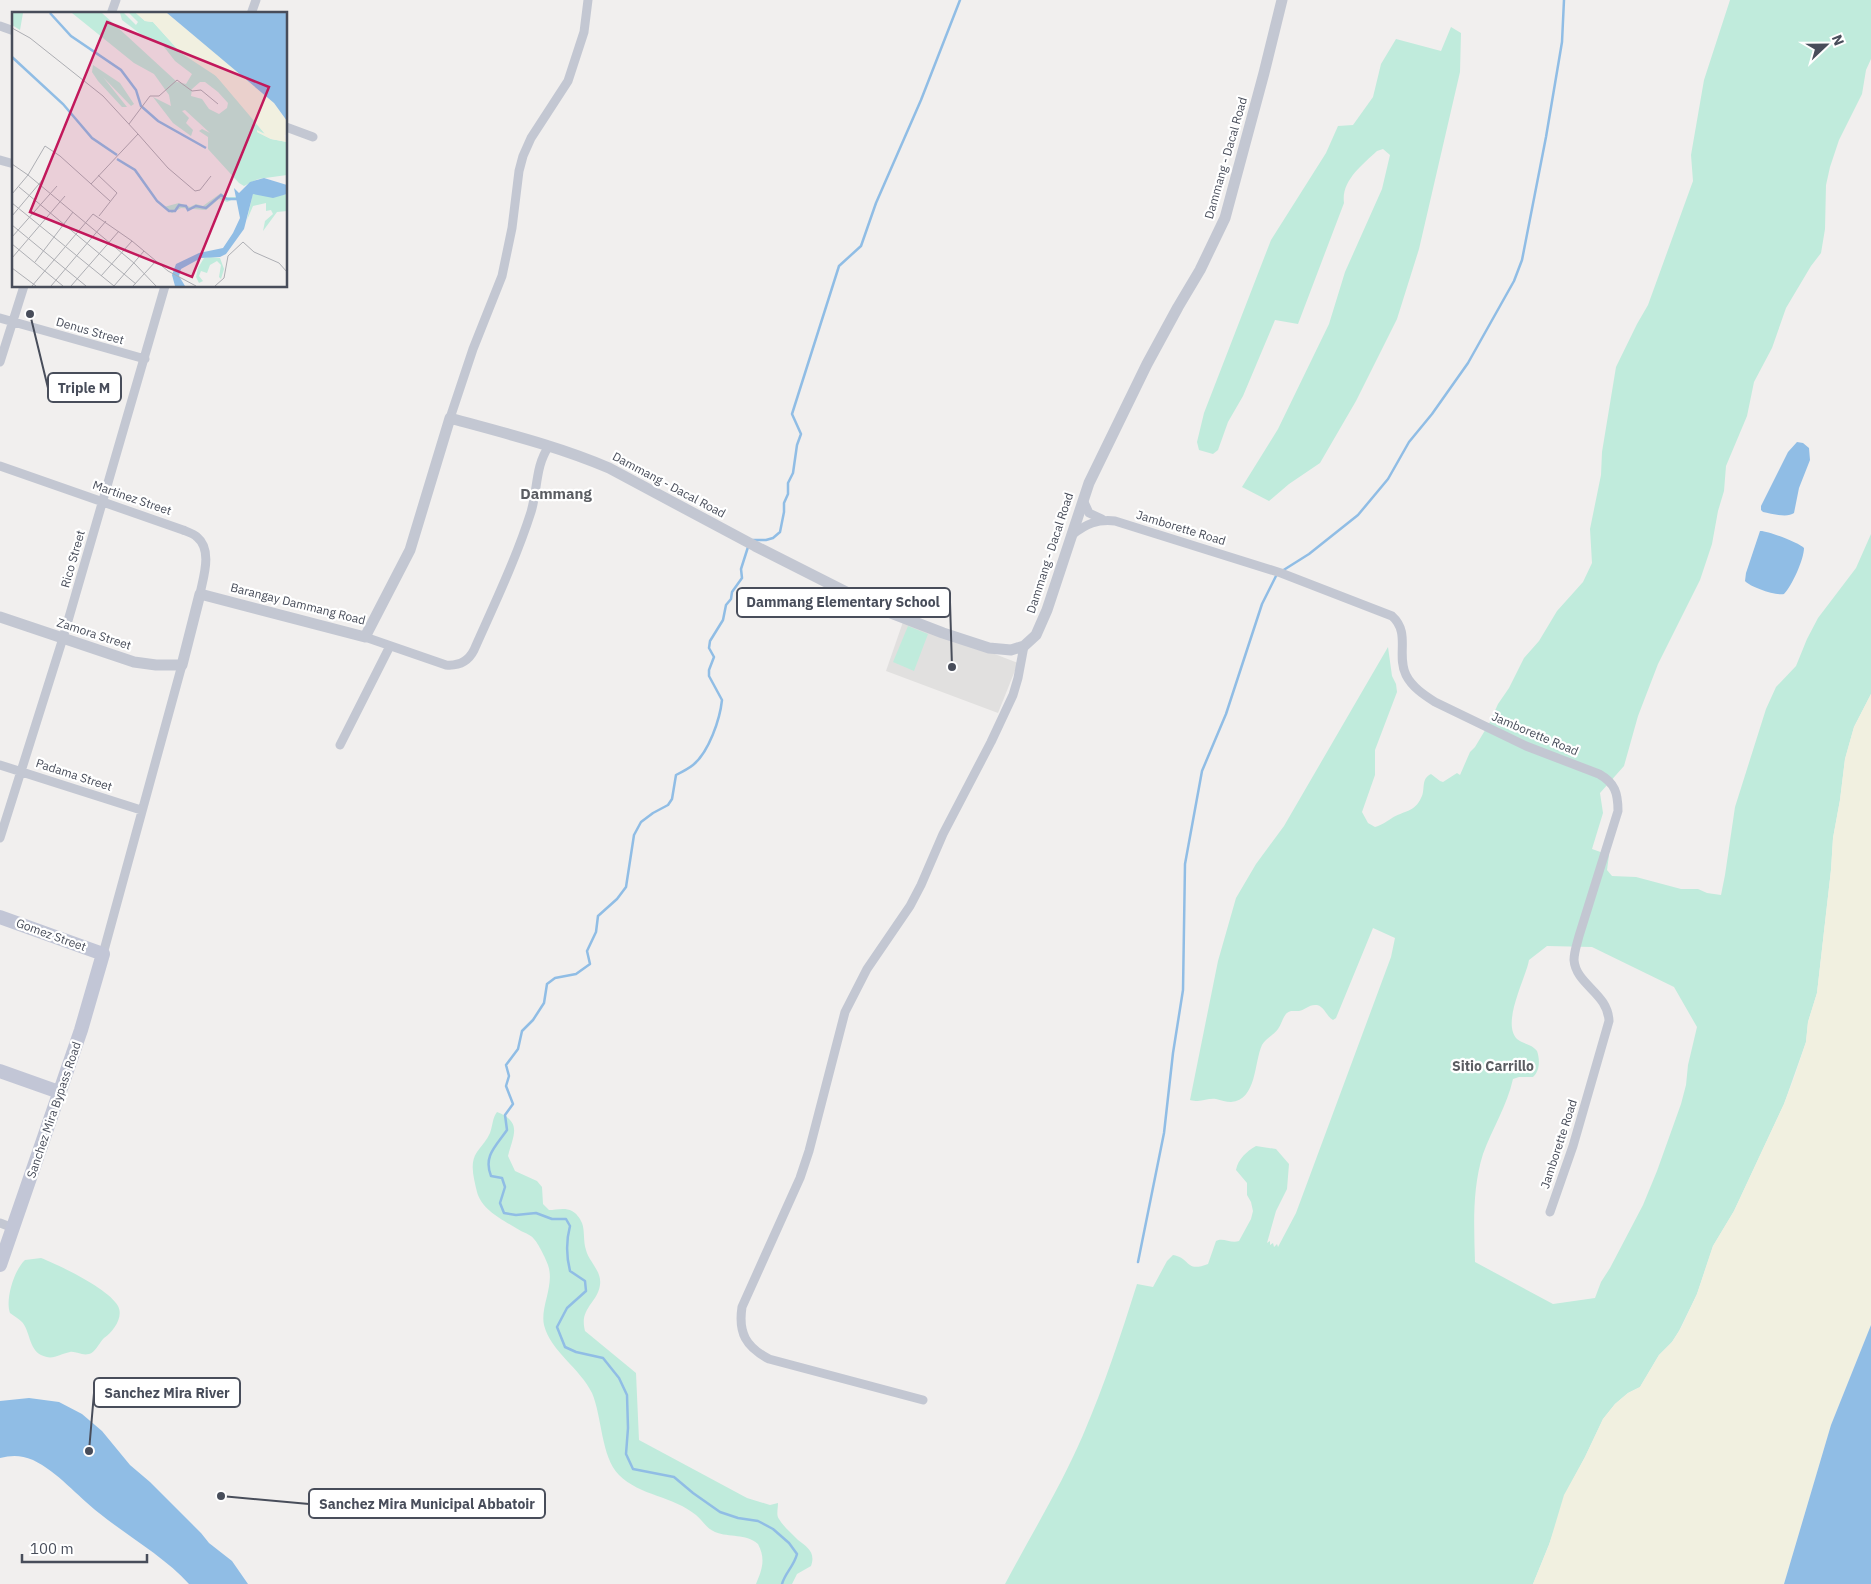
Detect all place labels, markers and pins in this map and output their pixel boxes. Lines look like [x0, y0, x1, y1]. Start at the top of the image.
callout: Triple M [48, 373, 121, 402]
callout: Dammang Elementary School [737, 588, 950, 617]
callout: Sanchez Mira River [94, 1378, 240, 1407]
callout: Sanchez Mira Municipal Abbatoir [309, 1489, 545, 1518]

